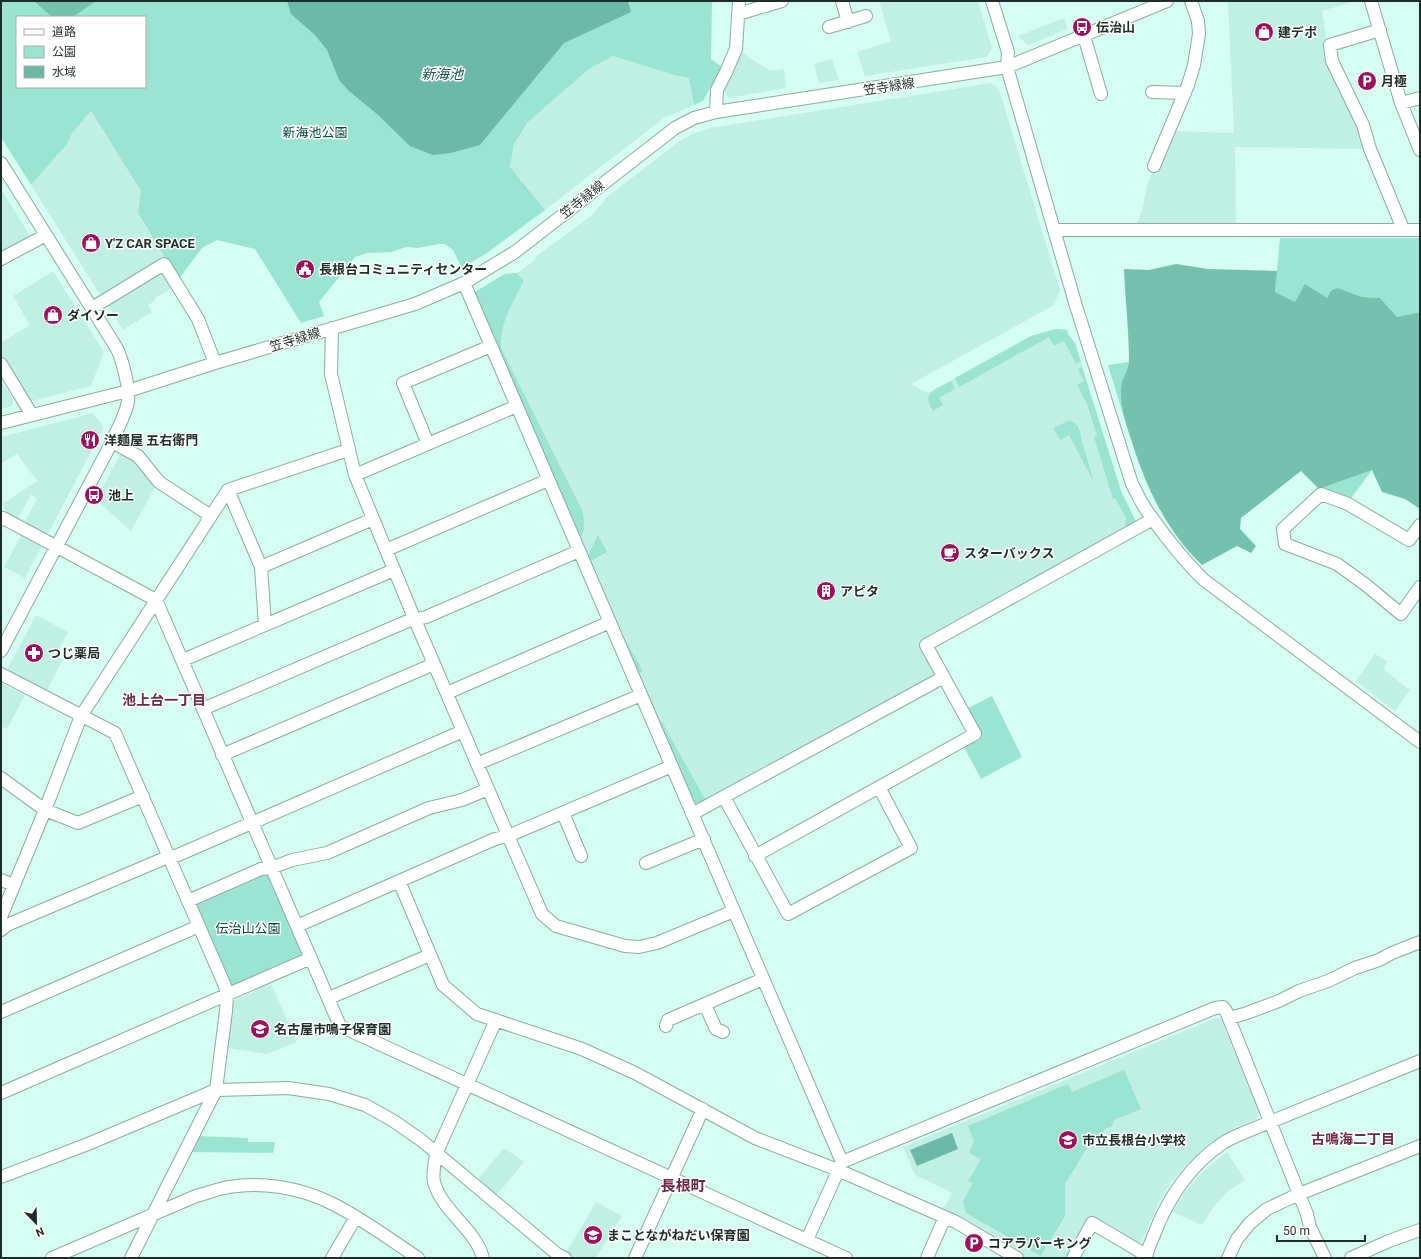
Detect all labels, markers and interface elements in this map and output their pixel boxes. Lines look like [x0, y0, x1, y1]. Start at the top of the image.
legend [16, 16, 146, 88]
bus stop icon: 伝治山 [1071, 16, 1093, 38]
place label: 伝治山 [1096, 20, 1135, 35]
shop icon: 建デポ [1253, 21, 1275, 43]
text: 道路 [52, 25, 76, 39]
place label: 建デポ [1278, 25, 1317, 40]
text: 公園 [52, 45, 76, 59]
text: 水域 [52, 65, 76, 79]
water label: 新海池 [421, 66, 465, 82]
parking icon: 月極 [1356, 70, 1378, 92]
place label: 月極 [1381, 74, 1407, 89]
street label: 笠寺緑線 [862, 75, 916, 98]
park label: 新海池公園 [282, 125, 348, 140]
street label: 笠寺緑線 [557, 177, 607, 221]
shop icon: Y'Z CAR SPACE [80, 232, 102, 254]
place label: Y'Z CAR SPACE [105, 236, 196, 251]
public building icon: 長根台コミュニティセンター [294, 258, 316, 280]
place label: 長根台コミュニティセンター [319, 262, 487, 277]
shop icon: ダイソー [42, 304, 64, 326]
place label: ダイソー [67, 308, 119, 323]
street label: 笠寺緑線 [268, 325, 322, 354]
restaurant icon: 洋麺屋 五右衛門 [79, 429, 101, 451]
place label: 洋麺屋 五右衛門 [104, 433, 198, 448]
bus stop icon: 池上 [83, 484, 105, 506]
place label: 池上 [108, 488, 134, 503]
cafe icon: スターバックス [939, 542, 961, 564]
place label: スターバックス [964, 546, 1054, 561]
building icon: アピタ [815, 580, 837, 602]
place label: アピタ [840, 584, 879, 599]
pharmacy icon: つじ薬局 [23, 642, 45, 664]
place label: つじ薬局 [48, 646, 100, 661]
district label: 池上台一丁目 [122, 692, 206, 708]
park label: 伝治山公園 [215, 921, 281, 936]
school or university icon: 名古屋市鳴子保育園 [249, 1018, 271, 1040]
place label: 名古屋市鳴子保育園 [274, 1022, 391, 1037]
school or university icon: 市立長根台小学校 [1057, 1129, 1079, 1151]
district label: 古鳴海二丁目 [1311, 1131, 1395, 1147]
place label: 市立長根台小学校 [1082, 1133, 1186, 1148]
district label: 長根町 [660, 1177, 706, 1195]
north arrow [16, 1203, 56, 1243]
scale bar [1277, 1217, 1365, 1243]
text: N [33, 1224, 46, 1239]
school or university icon: まことながねだい保育園 [582, 1224, 604, 1246]
text: 50 m [1283, 1224, 1310, 1238]
place label: まことながねだい保育園 [607, 1228, 750, 1243]
parking icon: コアラパーキング [963, 1232, 985, 1254]
place label: コアラパーキング [988, 1236, 1091, 1251]

